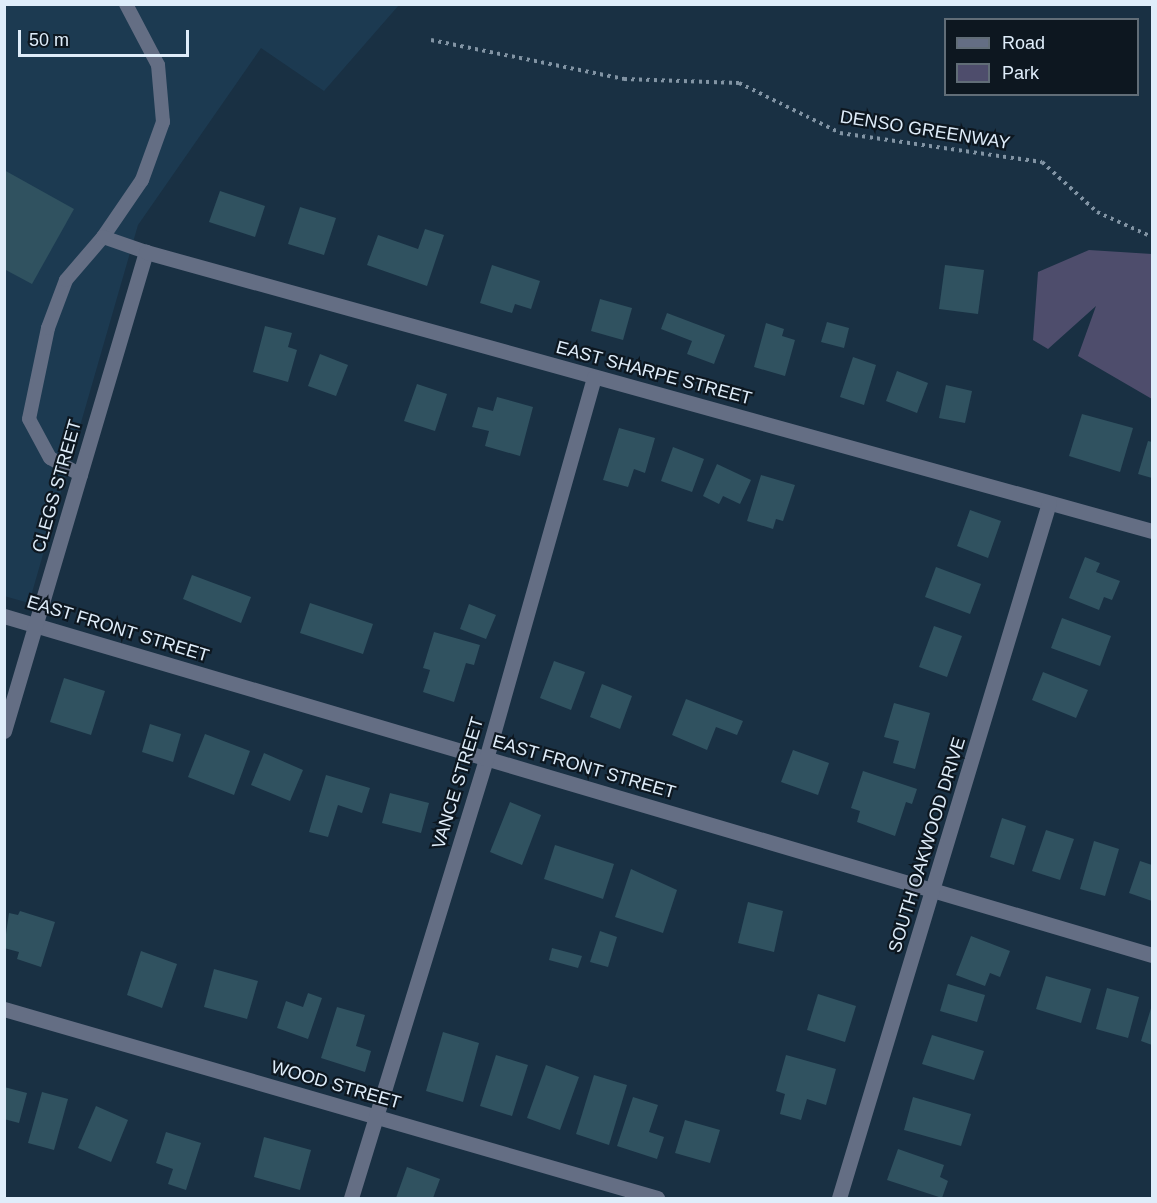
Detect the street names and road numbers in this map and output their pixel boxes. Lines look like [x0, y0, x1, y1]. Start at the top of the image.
street label: DENSO GREENWAY [838, 106, 1012, 154]
street label: EAST SHARPE STREET [554, 336, 754, 410]
street label: CLEGS STREET [28, 417, 86, 555]
street label: EAST FRONT STREET [24, 591, 212, 667]
street label: VANCE STREET [428, 714, 488, 852]
street label: EAST FRONT STREET [490, 730, 678, 804]
street label: SOUTH OAKWOOD DRIVE [884, 735, 970, 955]
street label: WOOD STREET [269, 1056, 403, 1114]

